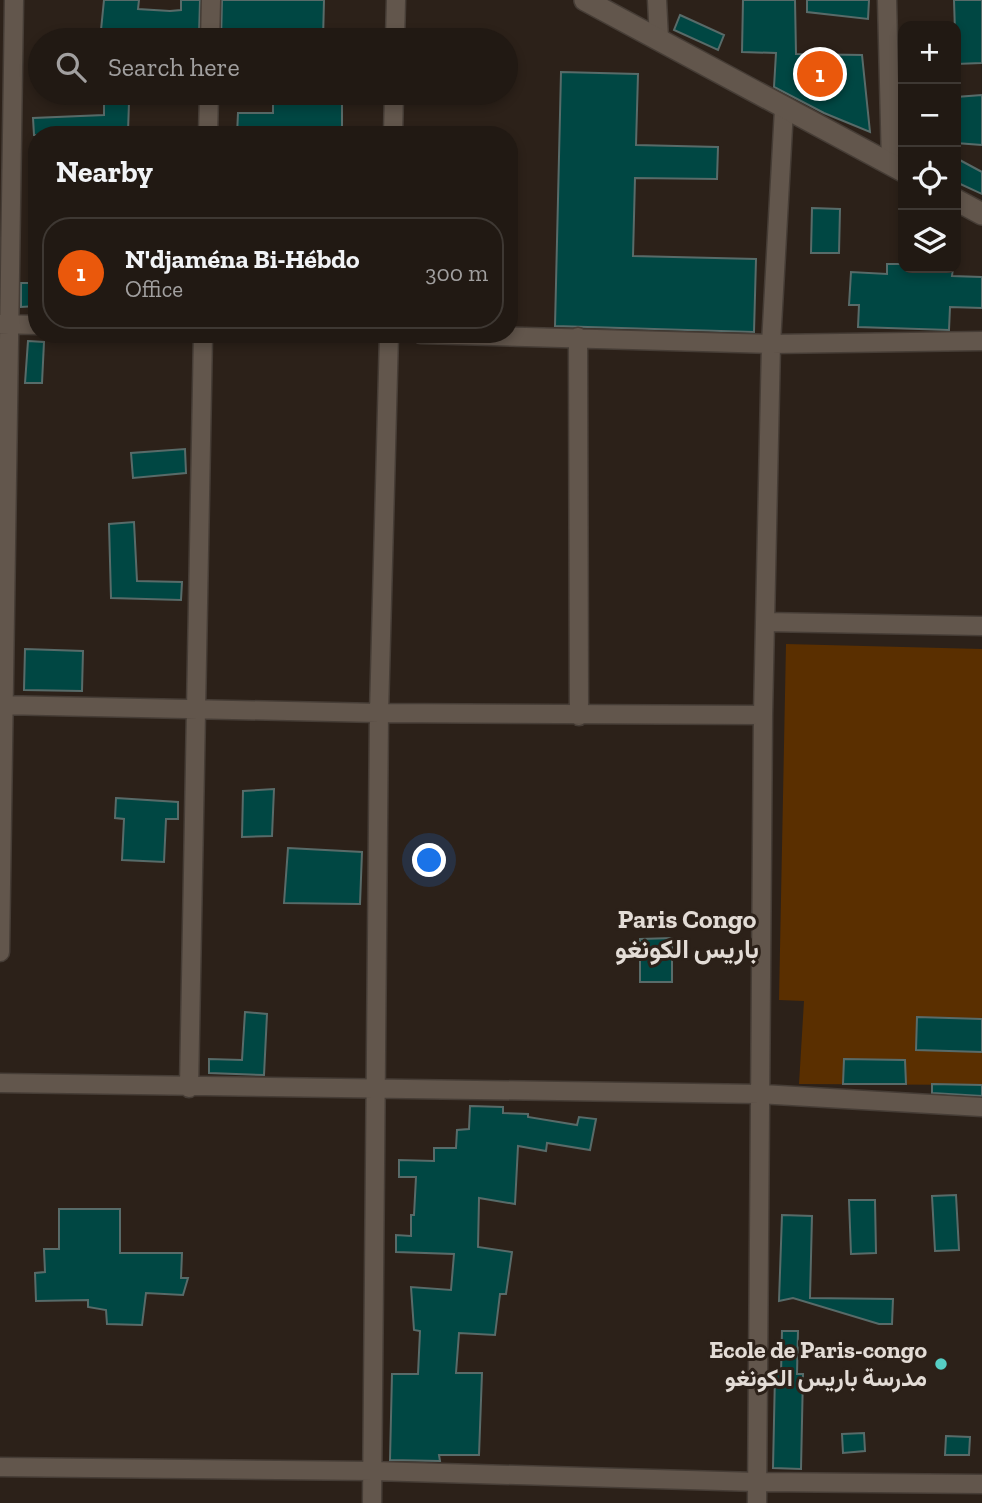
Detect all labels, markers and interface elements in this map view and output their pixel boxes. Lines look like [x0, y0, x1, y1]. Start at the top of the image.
map controls [898, 21, 961, 273]
button: + [898, 21, 961, 84]
search box [28, 28, 518, 105]
icon: search [52, 48, 90, 86]
pin: 1 [797, 48, 843, 100]
text: Search here [108, 51, 240, 83]
button: − [898, 84, 961, 147]
button: locate [898, 147, 961, 210]
text: Nearby [56, 154, 153, 190]
button: layers [898, 210, 961, 273]
text: N'djaména Bi-Hébdo [125, 243, 360, 275]
text: 1 [76, 259, 86, 287]
text: 300 m [425, 259, 488, 287]
text: Office [125, 275, 183, 303]
your location [412, 843, 446, 877]
district label: Paris Congo باريس الكونغو [615, 903, 759, 965]
place label: Ecole de Paris-congo مدرسة باريس الكونغو [709, 1335, 927, 1393]
marker: Ecole de Paris-congo مدرسة باريس الكونغو [933, 1356, 949, 1372]

